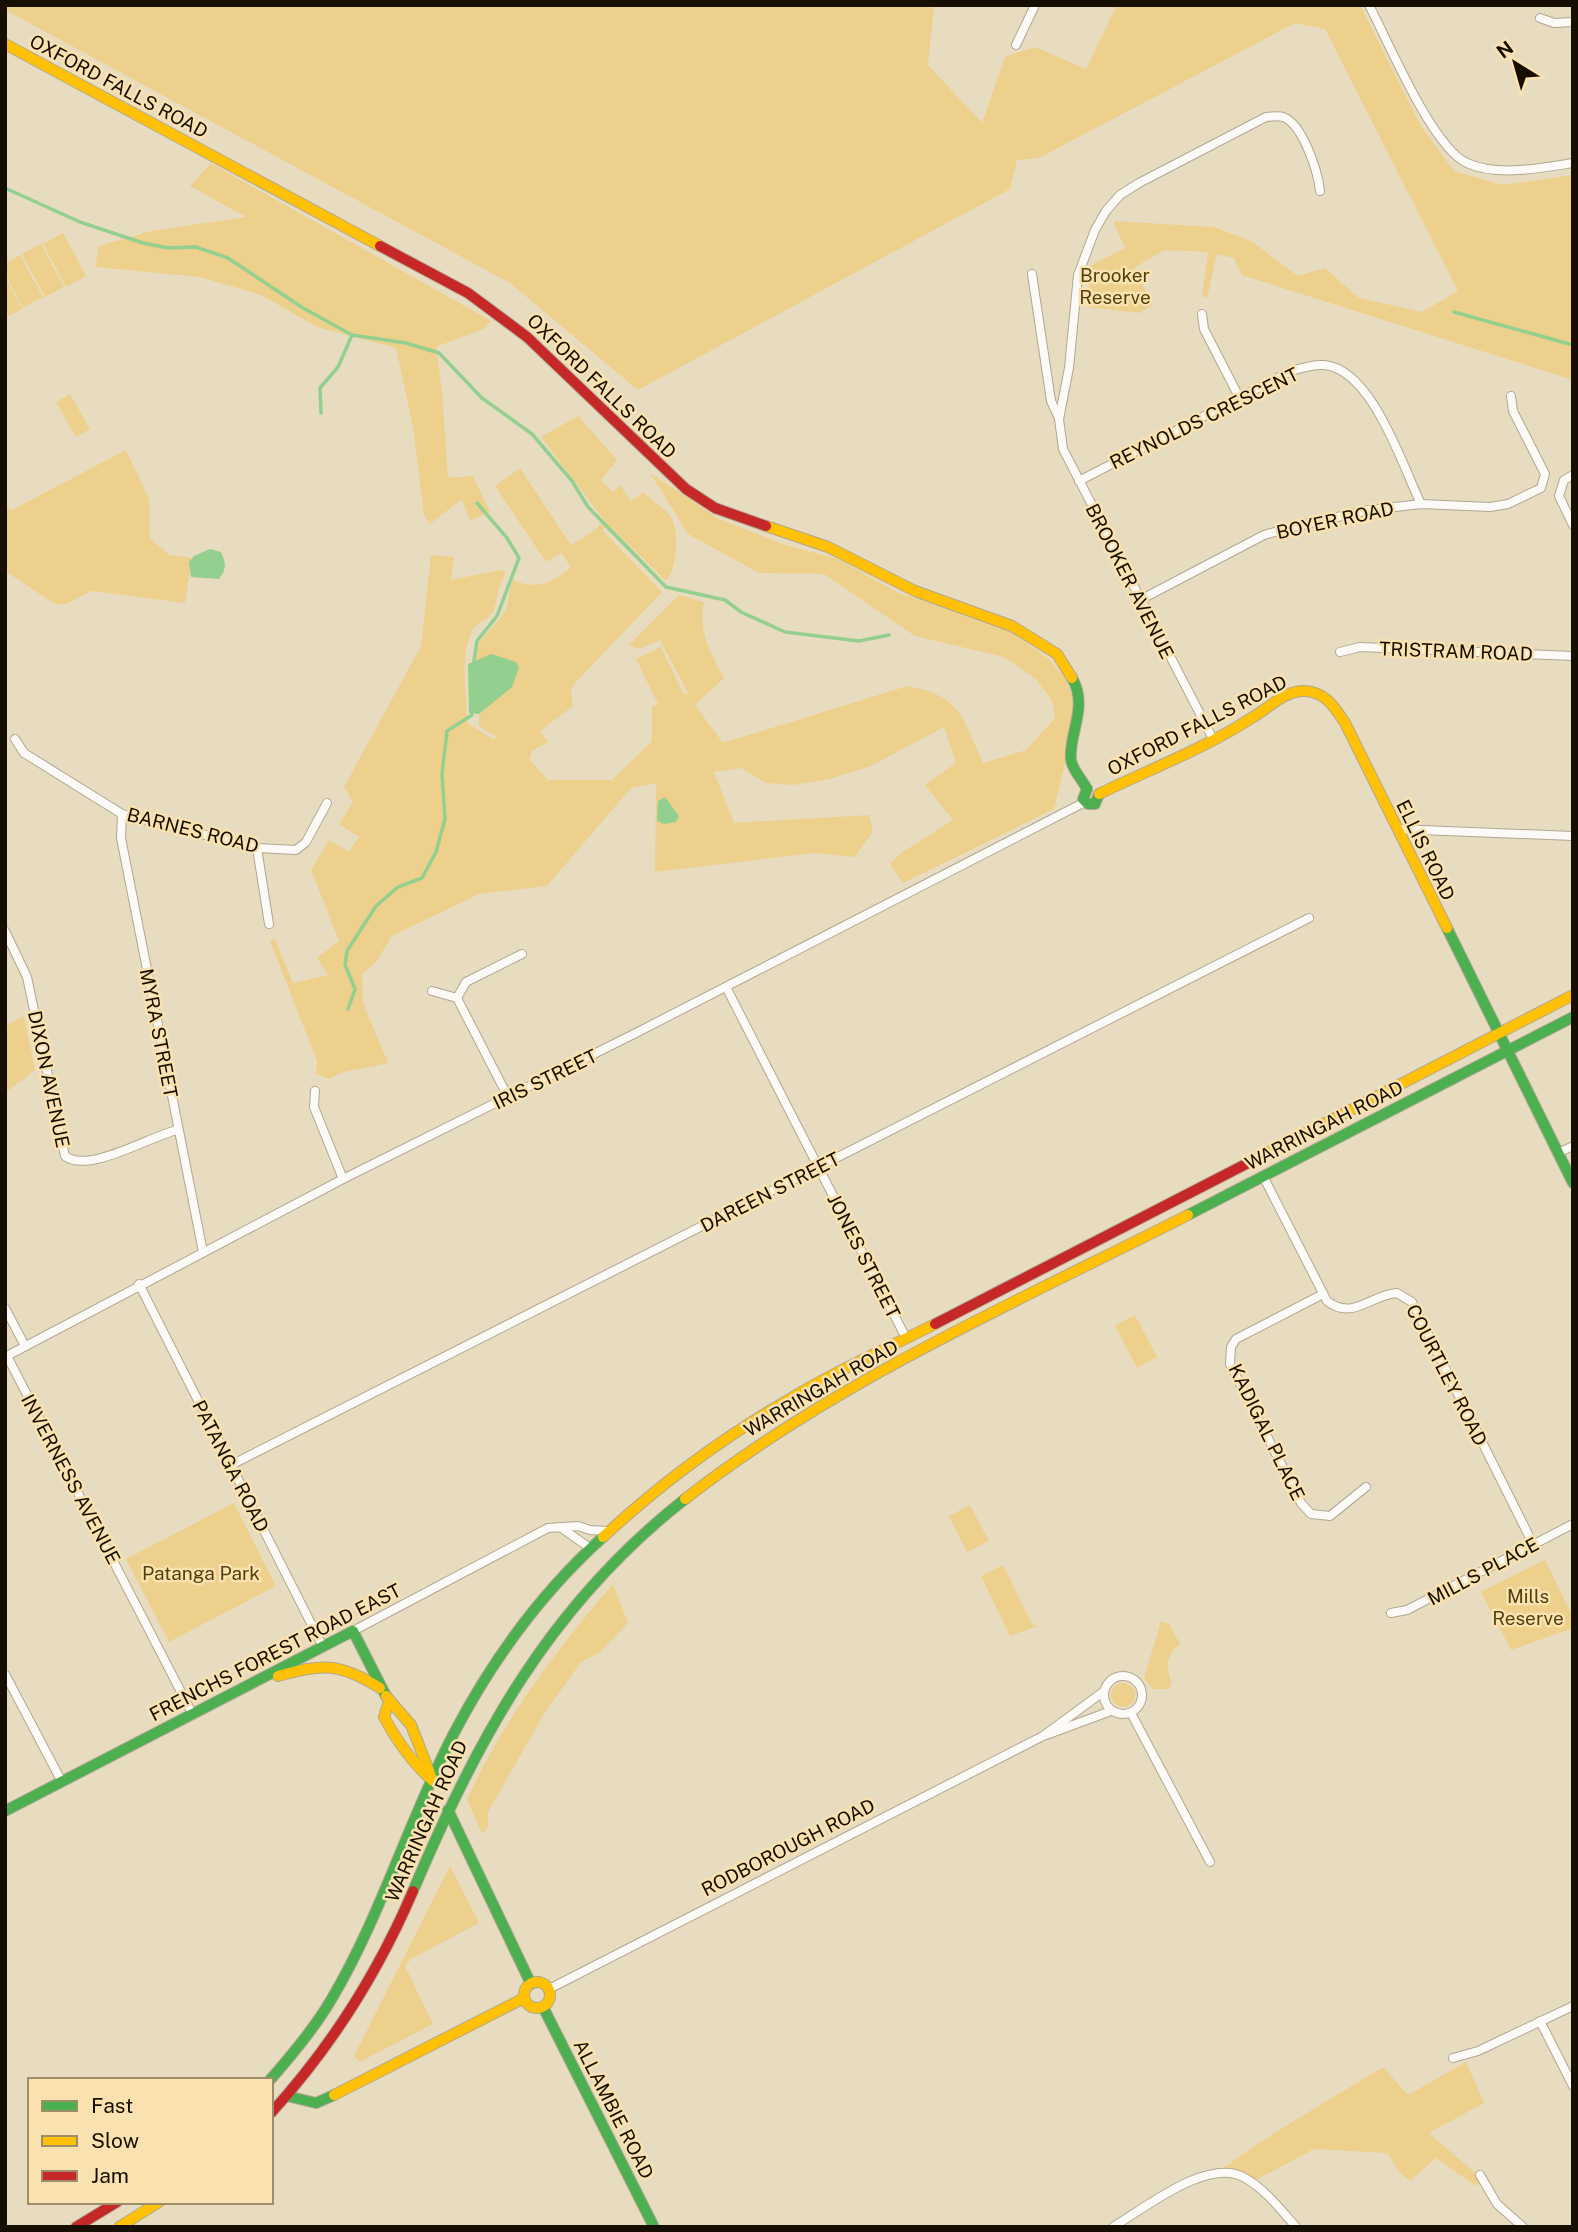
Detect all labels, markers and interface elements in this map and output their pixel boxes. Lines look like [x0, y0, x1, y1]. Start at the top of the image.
north arrow [1480, 28, 1550, 98]
street label: OXFORD FALLS ROAD [26, 30, 212, 142]
text: N [1492, 36, 1517, 63]
park label: Brooker Reserve [1079, 264, 1151, 308]
street label: OXFORD FALLS ROAD [523, 309, 681, 463]
street label: REYNOLDS CRESCENT [1106, 363, 1302, 473]
street label: BOYER ROAD [1274, 497, 1396, 543]
street label: BROOKER AVENUE [1081, 500, 1179, 662]
street label: TRISTRAM ROAD [1379, 637, 1533, 665]
street label: OXFORD FALLS ROAD [1104, 670, 1290, 780]
street label: ELLIS ROAD [1392, 796, 1460, 904]
street label: BARNES ROAD [125, 803, 261, 857]
street label: MYRA STREET [136, 966, 182, 1100]
street label: DIXON AVENUE [24, 1008, 74, 1150]
street label: IRIS STREET [489, 1044, 601, 1114]
street label: WARRINGAH ROAD [1241, 1076, 1407, 1174]
street label: DAREEN STREET [697, 1147, 843, 1237]
street label: JONES STREET [823, 1190, 905, 1322]
street label: COURTLEY ROAD [1402, 1301, 1492, 1449]
street label: WARRINGAH ROAD [740, 1335, 902, 1441]
street label: KADIGAL PLACE [1224, 1360, 1310, 1504]
street label: INVERNESS AVENUE [17, 1390, 125, 1568]
street label: PATANGA ROAD [188, 1396, 274, 1536]
street label: MILLS PLACE [1424, 1532, 1542, 1610]
park label: Patanga Park [142, 1562, 260, 1584]
street label: FRENCHS FOREST ROAD EAST [146, 1579, 404, 1725]
park label: Mills Reserve [1492, 1585, 1564, 1629]
street label: WARRINGAH ROAD [381, 1737, 471, 1905]
street label: RODBOROUGH ROAD [698, 1794, 878, 1900]
street label: ALLAMBIE ROAD [569, 2036, 659, 2182]
legend [28, 2078, 273, 2204]
text: Fast [91, 2093, 133, 2118]
text: Slow [91, 2128, 139, 2153]
text: Jam [91, 2163, 129, 2188]

